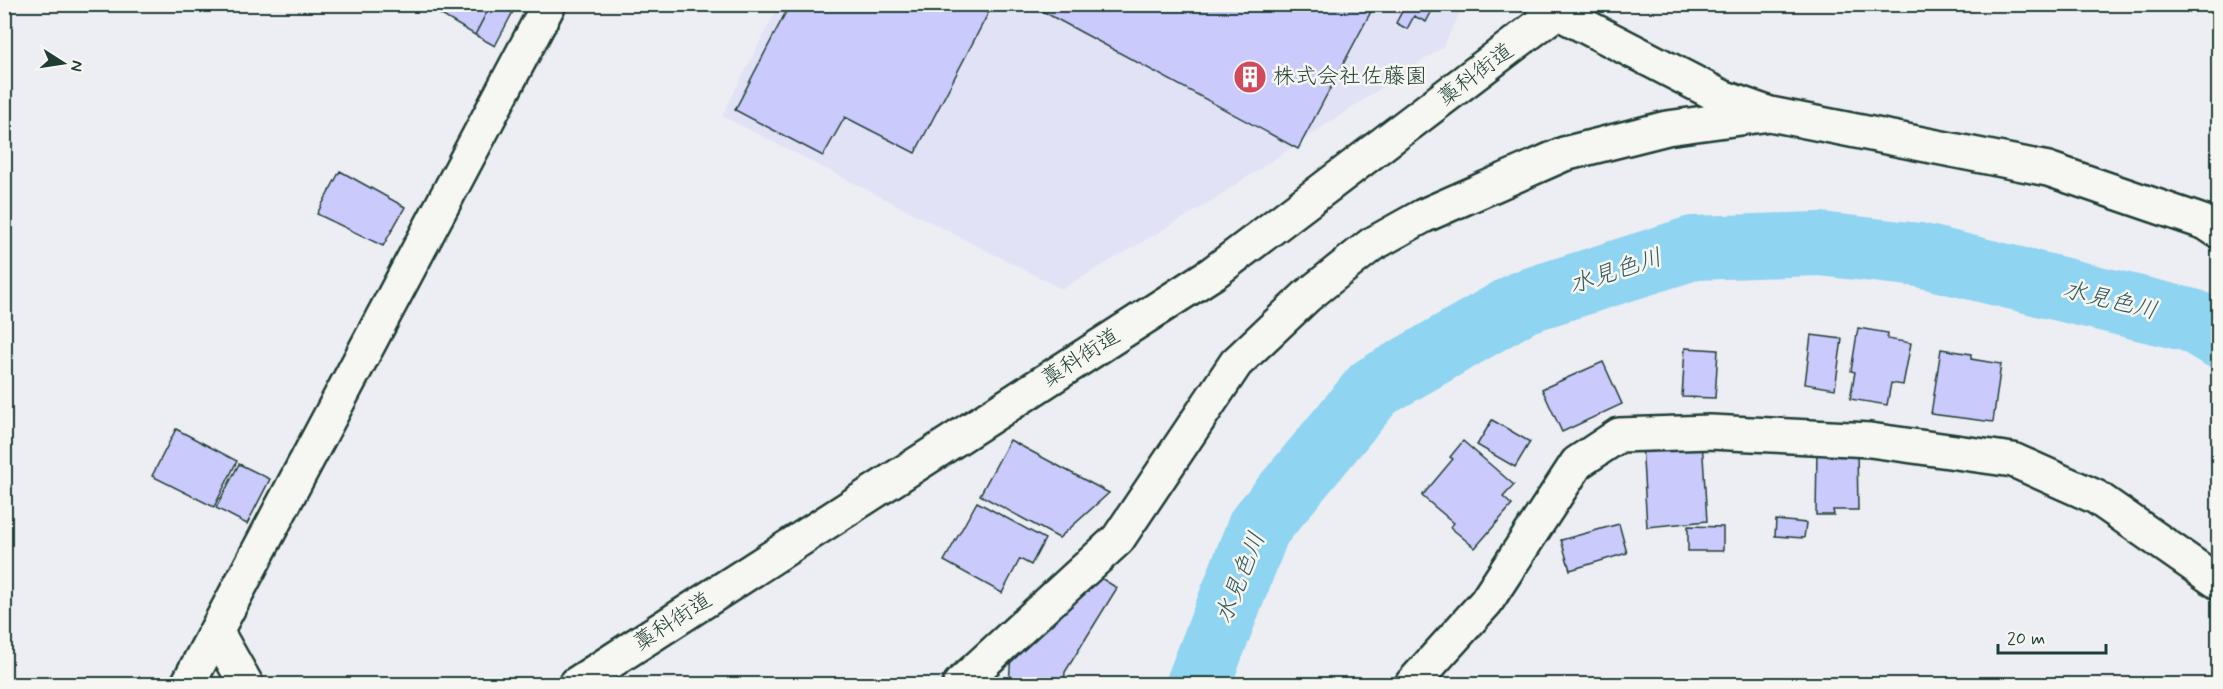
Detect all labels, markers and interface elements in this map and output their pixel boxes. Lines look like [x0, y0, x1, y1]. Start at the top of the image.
north arrow [33, 33, 93, 93]
street label: 藁科街道 [1432, 37, 1520, 113]
text: N [65, 58, 88, 73]
building icon: 株式会社佐藤園 [1232, 59, 1268, 95]
place label: 株式会社佐藤園 [1273, 63, 1427, 91]
water label: 水見色川 [1566, 242, 1666, 302]
water label: 水見色川 [2060, 274, 2160, 328]
street label: 藁科街道 [1036, 322, 1126, 394]
water label: 水見色川 [1209, 528, 1273, 628]
street label: 藁科街道 [628, 586, 718, 658]
scale bar [1998, 617, 2106, 655]
text: 20 m [2007, 627, 2045, 651]

